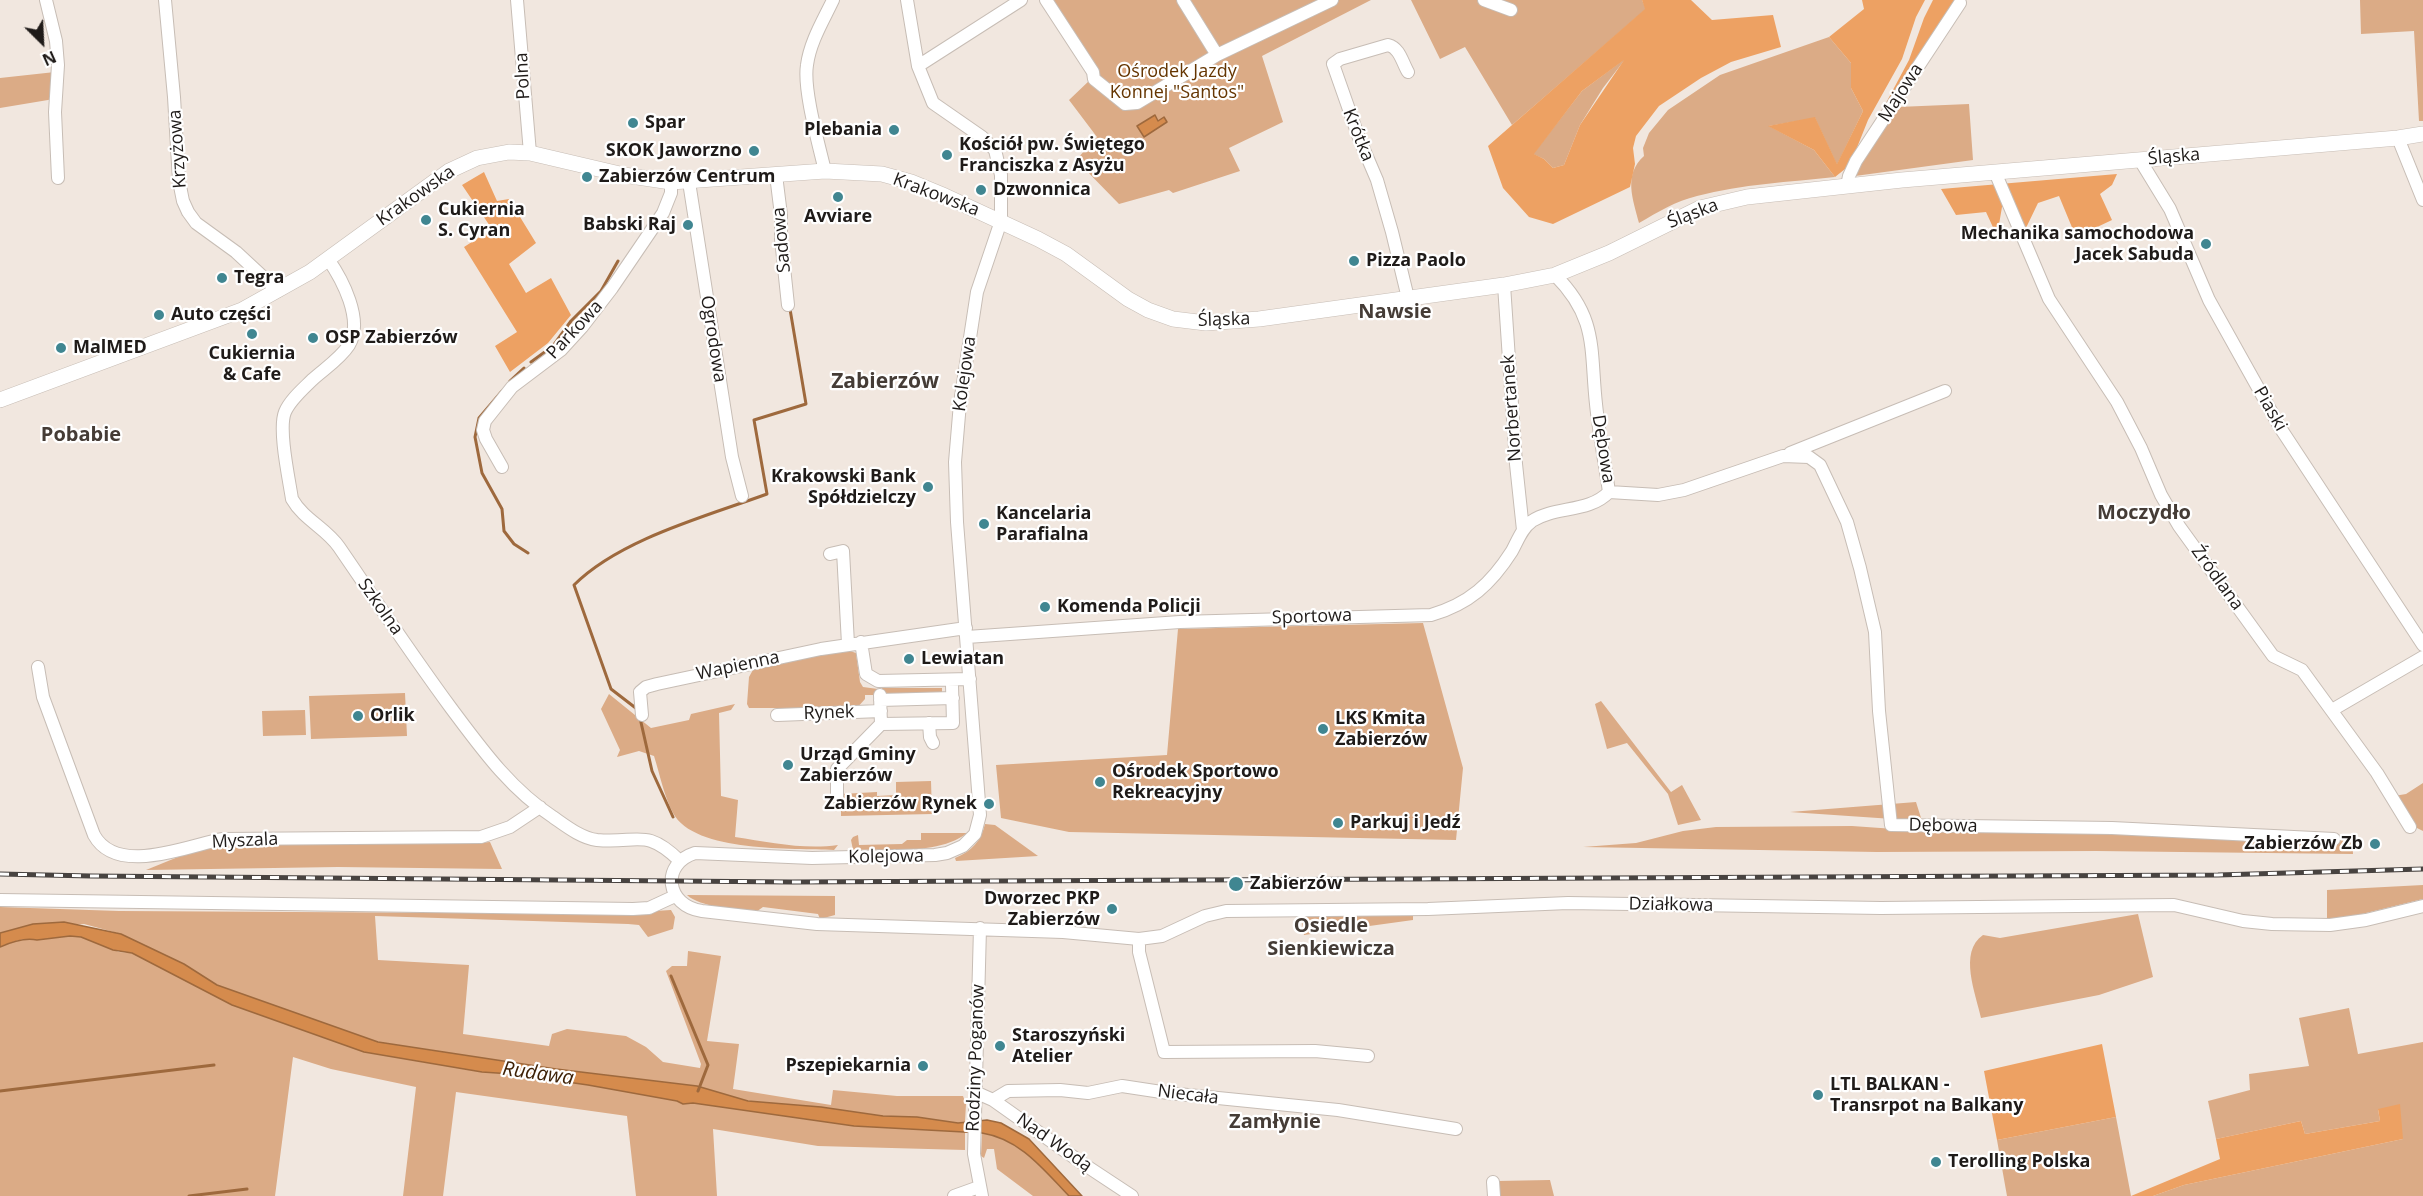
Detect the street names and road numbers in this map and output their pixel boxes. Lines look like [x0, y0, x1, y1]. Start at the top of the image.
street label: Polna [511, 52, 535, 100]
street label: Majowa [1874, 60, 1928, 126]
street label: Krótka [1338, 105, 1378, 165]
street label: Krzyżowa [164, 109, 192, 189]
street label: Śląska [2147, 144, 2201, 170]
street label: Krakowska [373, 161, 459, 231]
street label: Krakowska [890, 169, 982, 221]
street label: Śląska [1665, 195, 1721, 233]
street label: Sadowa [768, 206, 796, 274]
street label: Ogrodowa [695, 294, 731, 384]
street label: Parkowa [542, 296, 608, 364]
street label: Śląska [1197, 308, 1251, 332]
street label: Kolejowa [949, 335, 981, 413]
street label: Norbertanek [1497, 354, 1527, 462]
street label: Piaski [2249, 383, 2291, 435]
street label: Dębowa [1587, 413, 1619, 485]
street label: Źródlana [2186, 541, 2248, 615]
street label: Szkolna [353, 575, 407, 639]
street label: Sportowa [1272, 605, 1352, 629]
street label: Wapienna [694, 647, 782, 685]
street label: Rynek [803, 701, 855, 725]
street label: Dębowa [1908, 815, 1978, 837]
street label: Myszala [211, 828, 279, 854]
street label: Kolejowa [848, 846, 924, 868]
street label: Działkowa [1628, 893, 1714, 917]
street label: Rodziny Poganów [963, 984, 989, 1132]
street label: Niecała [1156, 1081, 1220, 1109]
street label: Nad Wodą [1012, 1109, 1096, 1177]

